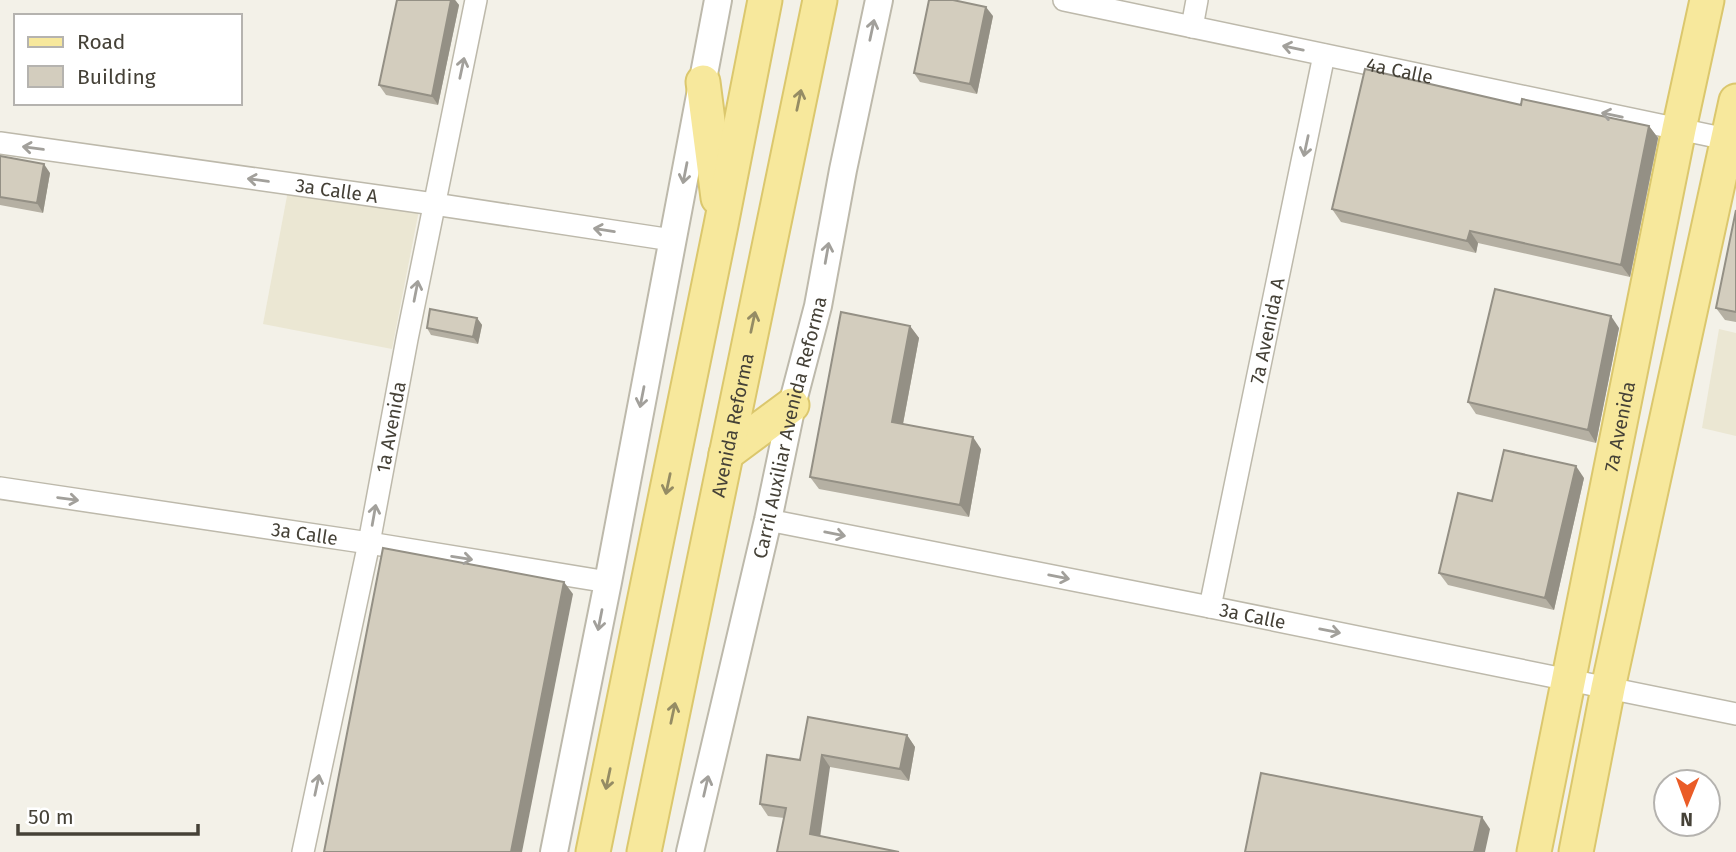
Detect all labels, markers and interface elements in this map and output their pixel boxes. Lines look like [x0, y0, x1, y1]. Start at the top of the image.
legend [14, 14, 242, 105]
one-way arrow [866, 19, 880, 42]
text: Road [77, 29, 125, 55]
one-way arrow [1282, 41, 1305, 55]
street label: 4a Calle [1364, 53, 1435, 89]
one-way arrow [455, 57, 469, 80]
text: Building [77, 64, 156, 90]
one-way arrow [793, 89, 806, 112]
one-way arrow [1601, 108, 1624, 122]
one-way arrow [1298, 134, 1312, 157]
one-way arrow [22, 141, 45, 154]
one-way arrow [677, 161, 691, 184]
one-way arrow [247, 173, 270, 186]
street label: 3a Calle A [294, 174, 379, 208]
one-way arrow [593, 223, 616, 236]
one-way arrow [821, 242, 834, 265]
street label: 7a Avenida A [1245, 276, 1290, 386]
one-way arrow [410, 280, 424, 303]
street label: Carril Auxiliar Avenida Reforma [748, 295, 831, 561]
one-way arrow [746, 311, 760, 334]
street label: Avenida Reforma [707, 351, 759, 499]
street label: 7a Avenida [1600, 379, 1640, 474]
street label: 1a Avenida [371, 380, 411, 475]
one-way arrow [635, 385, 649, 408]
one-way arrow [661, 472, 675, 495]
one-way arrow [56, 492, 78, 505]
one-way arrow [368, 504, 381, 527]
street label: 3a Calle [270, 518, 339, 550]
one-way arrow [823, 527, 846, 541]
one-way arrow [450, 552, 473, 565]
one-way arrow [1047, 571, 1069, 584]
street label: 3a Calle [1217, 598, 1288, 634]
one-way arrow [593, 608, 606, 631]
one-way arrow [1318, 625, 1341, 638]
one-way arrow [666, 702, 680, 725]
one-way arrow [601, 767, 615, 790]
north arrow [1652, 768, 1722, 838]
one-way arrow [311, 774, 324, 797]
one-way arrow [700, 775, 713, 797]
scale bar [18, 792, 198, 836]
text: 50 m [28, 804, 74, 830]
text: N [1680, 808, 1693, 831]

